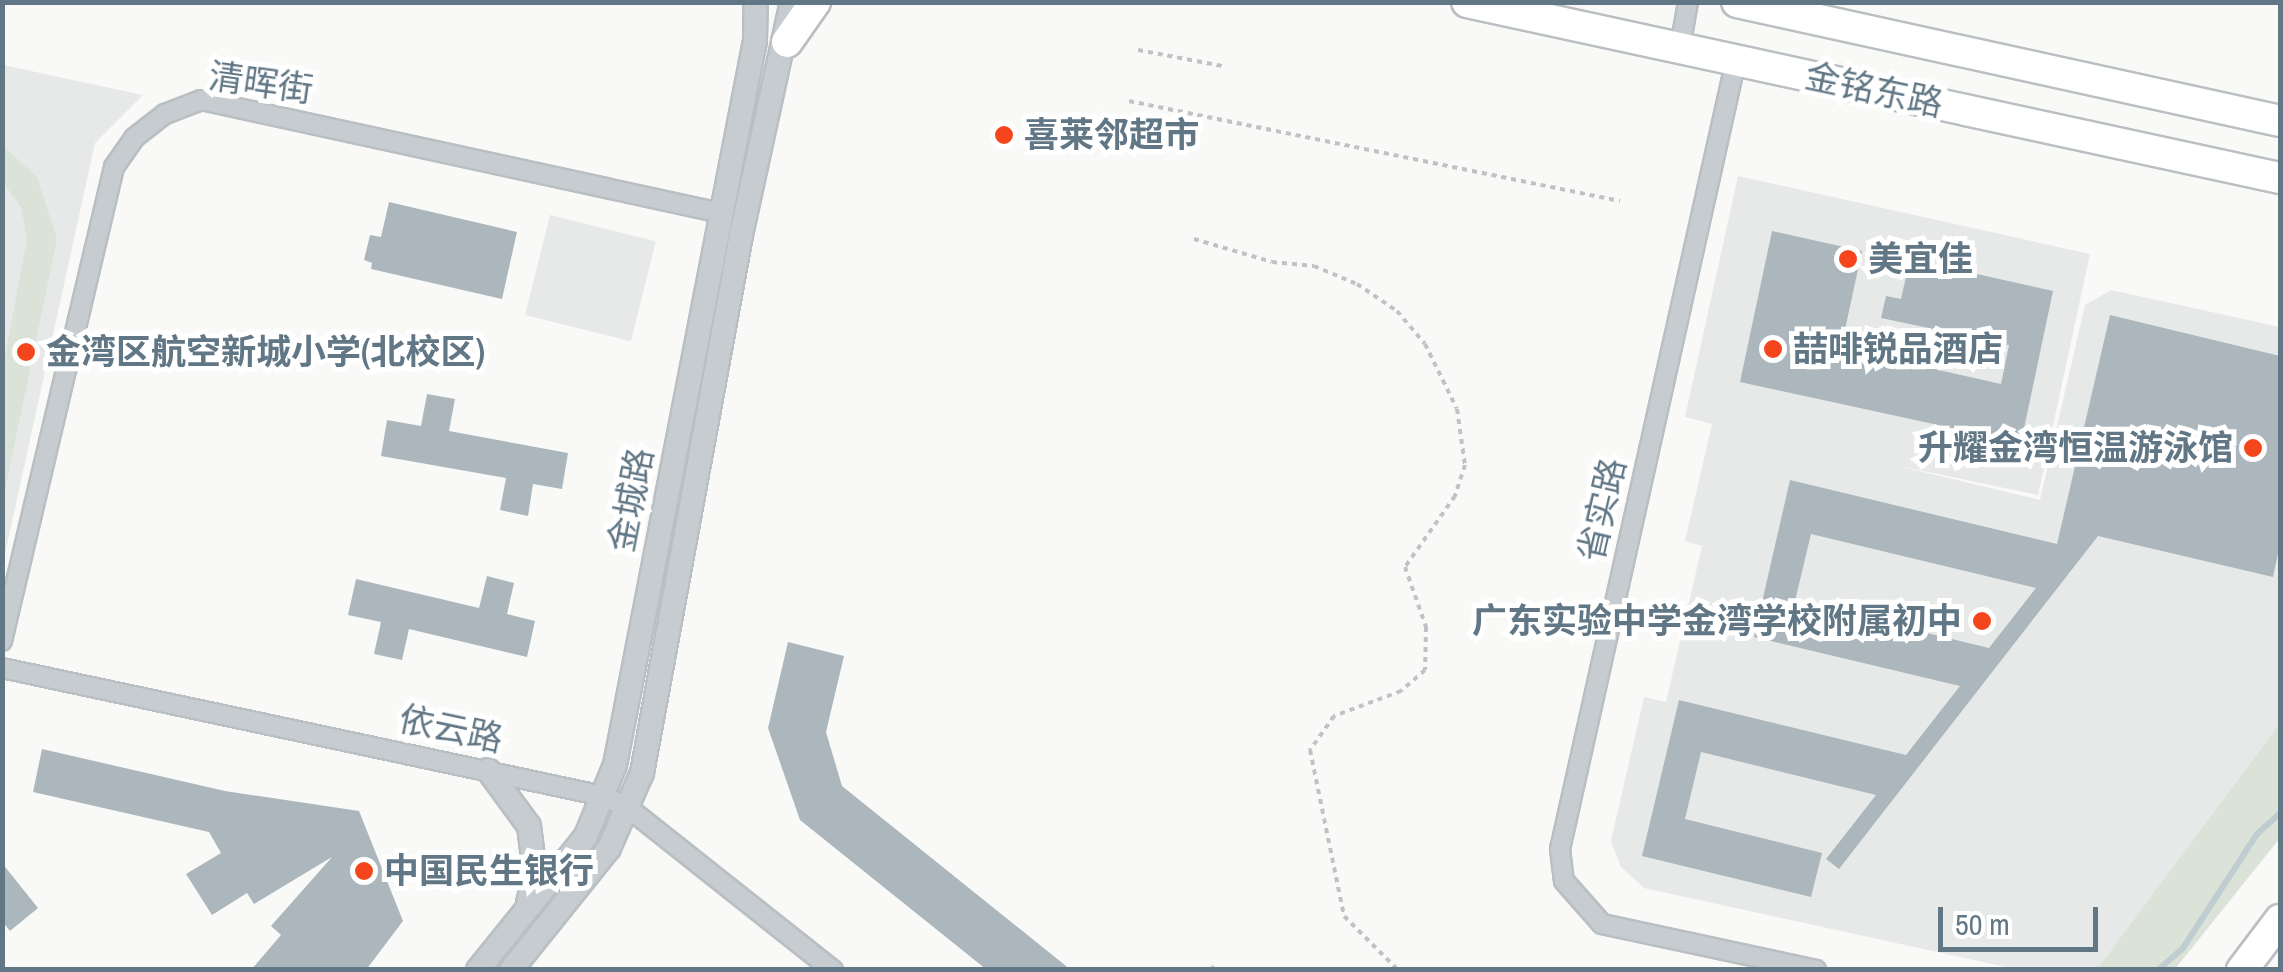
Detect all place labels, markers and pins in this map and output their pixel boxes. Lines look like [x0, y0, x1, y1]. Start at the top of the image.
place label: 喜莱邻超市 [1024, 114, 1199, 156]
marker: 喜莱邻超市 [993, 124, 1015, 146]
place label: 美宜佳 [1868, 238, 1973, 280]
marker: 美宜佳 [1837, 248, 1859, 270]
place label: 喆啡锐品酒店 [1793, 328, 2003, 370]
place label: 金湾区航空新城小学(北校区) [46, 331, 485, 373]
marker: 喆啡锐品酒店 [1762, 338, 1784, 360]
marker: 金湾区航空新城小学(北校区) [15, 341, 37, 363]
place label: 升耀金湾恒温游泳馆 [1918, 427, 2233, 469]
marker: 升耀金湾恒温游泳馆 [2242, 437, 2264, 459]
place label: 广东实验中学金湾学校附属初中 [1472, 600, 1962, 642]
marker: 广东实验中学金湾学校附属初中 [1971, 610, 1993, 632]
place label: 中国民生银行 [384, 850, 594, 892]
marker: 中国民生银行 [353, 860, 375, 882]

